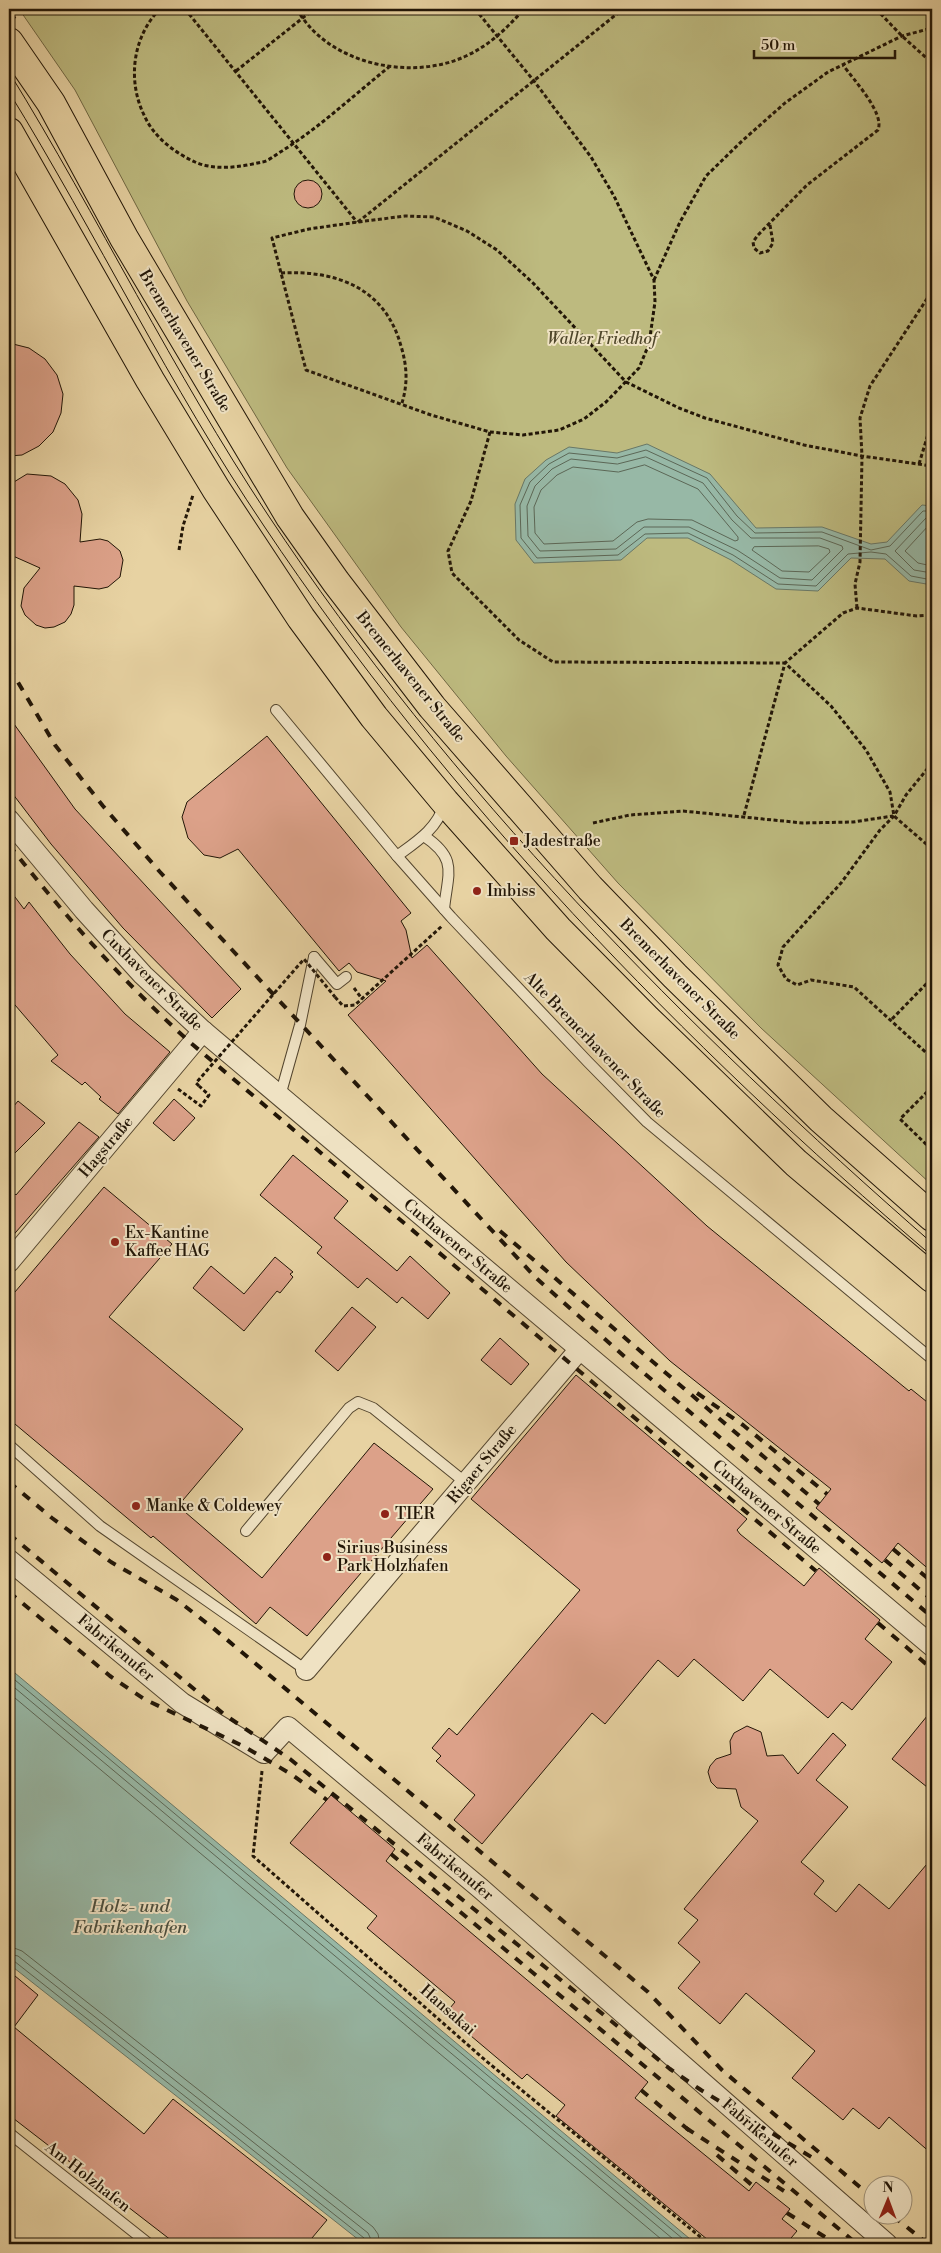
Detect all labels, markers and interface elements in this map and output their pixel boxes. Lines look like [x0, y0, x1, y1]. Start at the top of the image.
scale bar [754, 28, 895, 60]
text: 50 m [761, 36, 795, 55]
street label: Bremerhavener Straße [134, 265, 236, 416]
park label: Waller Friedhof [547, 329, 661, 349]
street label: Bremerhavener Straße [351, 607, 470, 747]
place label: Jadestraße [523, 831, 601, 851]
marker: Jadestraße [508, 835, 520, 847]
place label: Imbiss [487, 881, 536, 901]
marker: Imbiss [471, 885, 483, 897]
street label: Bremerhavener Straße [615, 914, 745, 1044]
street label: Cuxhavener Straße [97, 925, 207, 1035]
street label: Alte Bremerhavener Straße [519, 967, 670, 1122]
street label: Hagstraße [75, 1112, 137, 1182]
street label: Cuxhavener Straße [399, 1195, 517, 1297]
place label: Ex-Kantine Kaffee HAG [125, 1223, 210, 1261]
marker: Ex-Kantine Kaffee HAG [109, 1236, 121, 1248]
street label: Rigaer Straße [443, 1420, 521, 1508]
street label: Cuxhavener Straße [708, 1456, 826, 1558]
place label: Manke & Coldewey [146, 1496, 282, 1516]
marker: Manke & Coldewey [130, 1500, 142, 1512]
place label: TIER [395, 1504, 435, 1524]
marker: TIER [379, 1508, 391, 1520]
place label: Sirius Business Park Holzhafen [337, 1538, 449, 1576]
marker: Sirius Business Park Holzhafen [321, 1551, 333, 1563]
street label: Fabrikenufer [73, 1610, 159, 1686]
street label: Fabrikenufer [412, 1829, 498, 1905]
water label: Holz- und Fabrikenhafen [73, 1895, 188, 1939]
street label: Hansakai [416, 1980, 480, 2040]
street label: Fabrikenufer [718, 2094, 802, 2172]
street label: Am Holzhafen [40, 2137, 135, 2217]
north arrow [864, 2176, 914, 2226]
text: N [883, 2179, 894, 2197]

